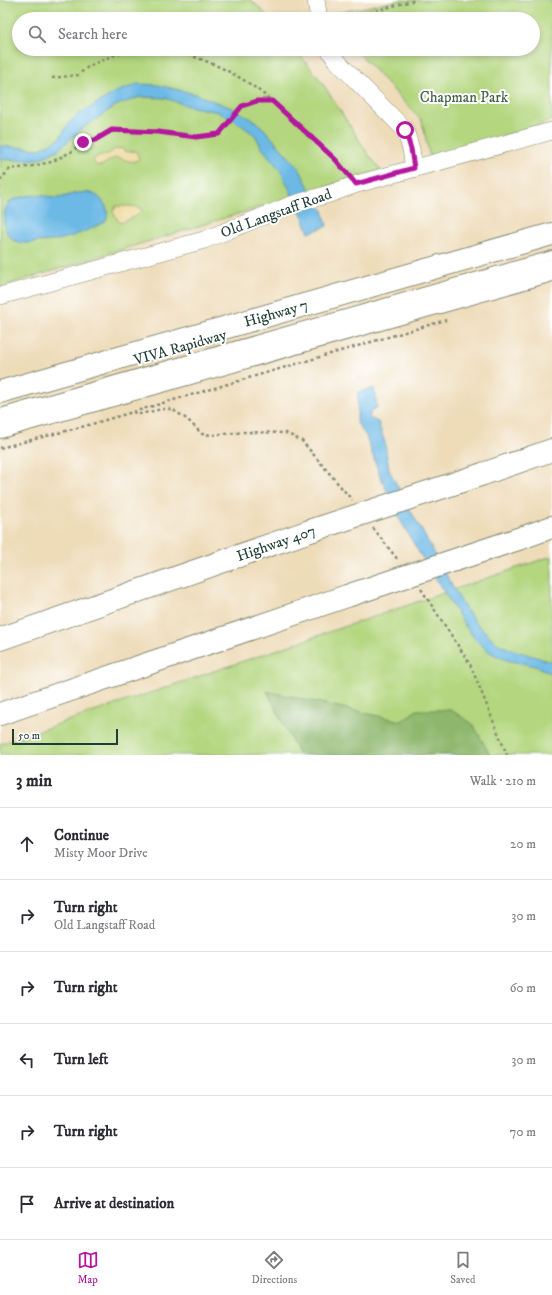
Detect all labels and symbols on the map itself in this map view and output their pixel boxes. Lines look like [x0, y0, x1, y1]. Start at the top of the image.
park label: Chapman Park [420, 88, 509, 107]
route start [396, 121, 414, 139]
route end [74, 133, 92, 151]
street label: Old Langstaff Road [218, 184, 335, 242]
street label: Highway 7 [242, 295, 310, 332]
street label: VIVA Rapidway [131, 325, 229, 370]
street label: Highway 407 [234, 521, 318, 566]
scale bar [12, 727, 118, 746]

